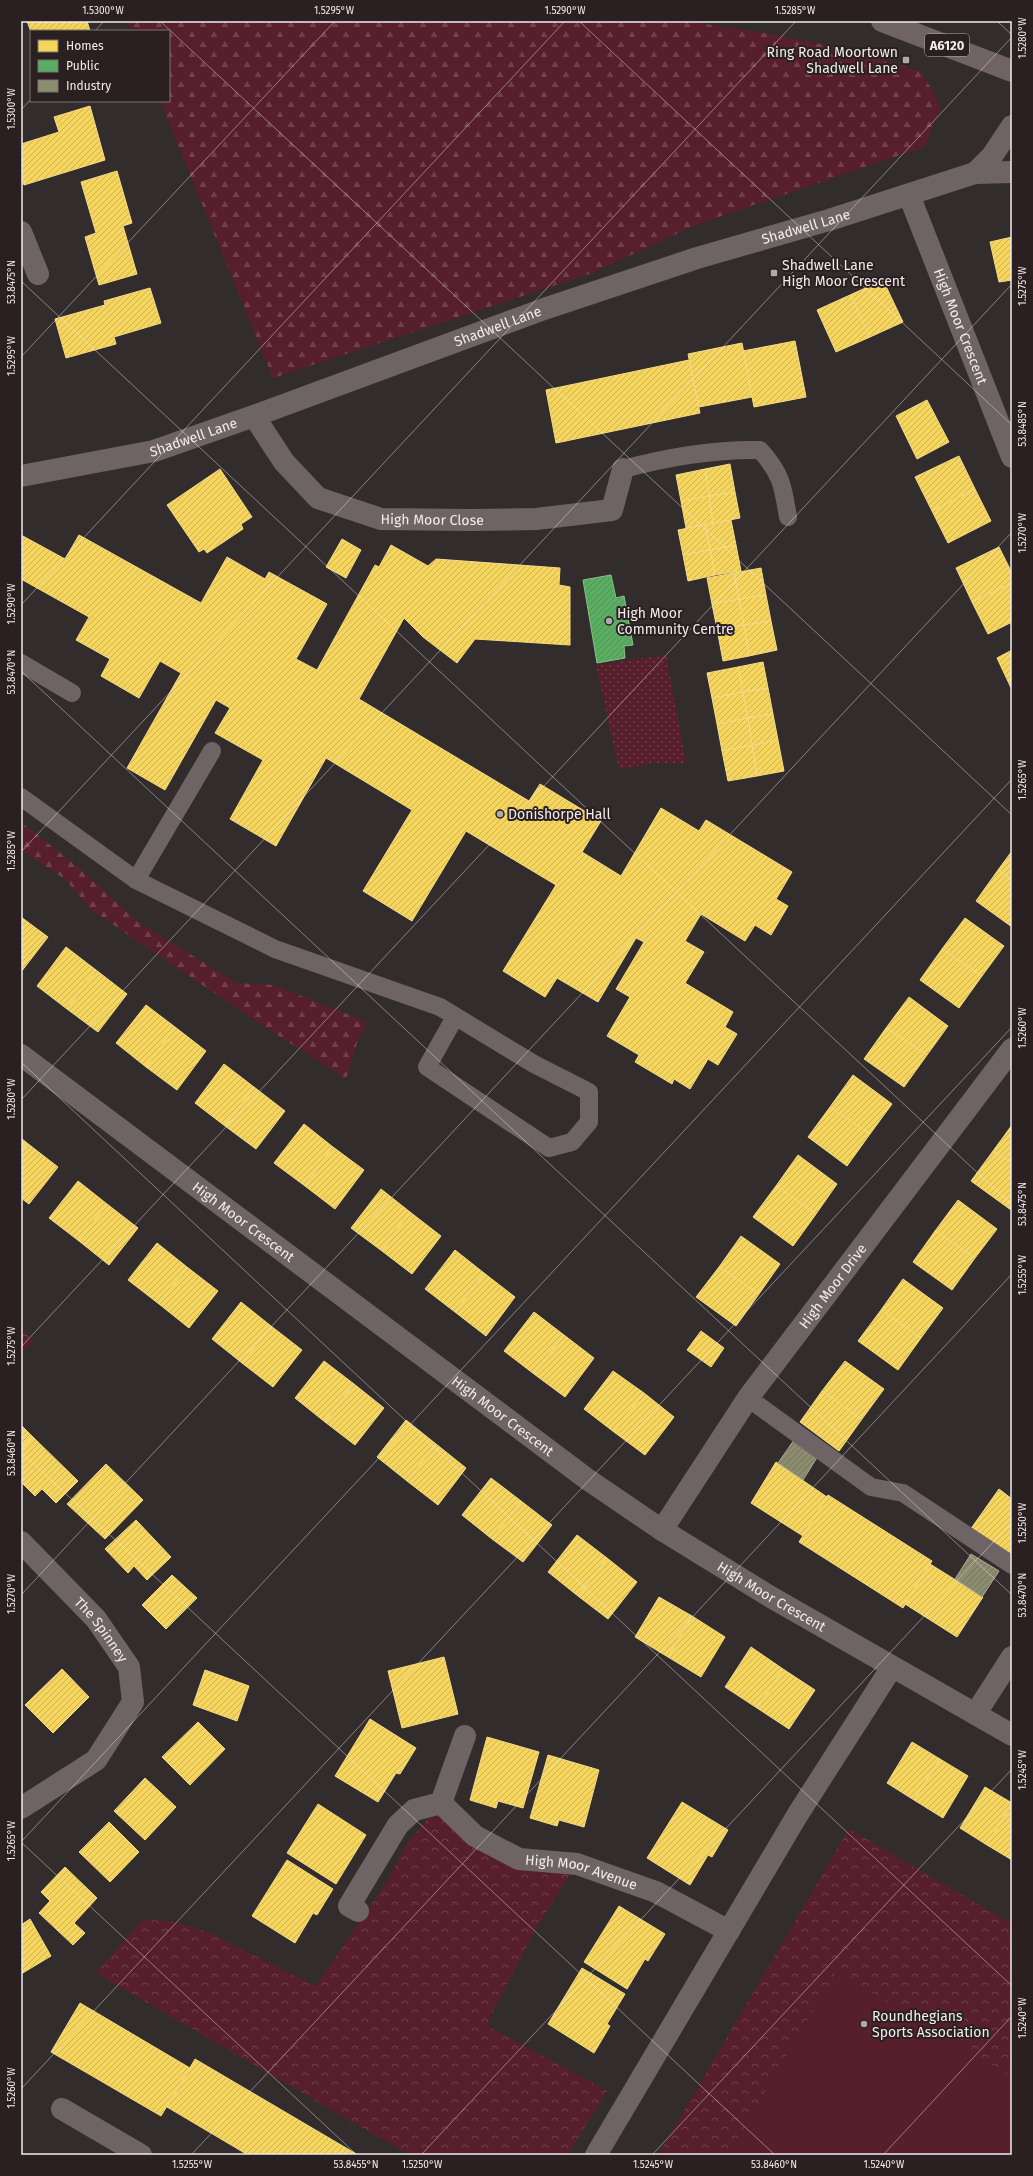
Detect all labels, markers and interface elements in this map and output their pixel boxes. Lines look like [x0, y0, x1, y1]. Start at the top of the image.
text: 1.5300°W [82, 5, 124, 17]
text: 1.5295°W [314, 5, 355, 17]
text: 1.5290°W [545, 5, 586, 17]
text: 1.5285°W [775, 5, 816, 17]
text: 1.5280°W [1017, 17, 1029, 59]
legend [30, 30, 170, 102]
road number: A6120 [925, 34, 969, 56]
text: Homes [66, 39, 104, 53]
place label: Ring Road Moortown Shadwell Lane [766, 44, 898, 77]
marker: Ring Road Moortown Shadwell Lane [901, 55, 911, 65]
text: Public [66, 59, 100, 73]
text: Industry [66, 79, 111, 93]
text: 1.5300°W [6, 88, 18, 130]
street label: Shadwell Lane [760, 206, 853, 248]
place label: Shadwell Lane High Moor Crescent [782, 257, 906, 290]
text: 53.8475°N [6, 260, 18, 304]
street label: High Moor Crescent [930, 266, 991, 388]
text: 1.5275°W [1017, 266, 1029, 306]
marker: Shadwell Lane High Moor Crescent [769, 268, 779, 278]
street label: Shadwell Lane [452, 303, 544, 350]
text: 1.5295°W [6, 335, 18, 376]
text: 53.8485°N [1017, 401, 1029, 447]
street label: Shadwell Lane [148, 415, 240, 461]
street label: High Moor Close [380, 511, 484, 529]
text: 1.5270°W [1017, 512, 1029, 553]
text: 1.5290°W [6, 583, 18, 624]
place label: High Moor Community Centre [617, 605, 734, 638]
marker: High Moor Community Centre [604, 616, 614, 626]
text: 53.8470°N [6, 650, 18, 694]
text: 1.5265°W [1017, 759, 1029, 800]
place label: Donishorpe Hall [508, 806, 611, 823]
marker: Donishorpe Hall [495, 809, 505, 819]
text: 1.5285°W [6, 830, 18, 871]
text: 1.5260°W [1017, 1007, 1029, 1049]
text: 1.5280°W [6, 1078, 18, 1120]
street label: High Moor Crescent [189, 1178, 298, 1266]
text: 53.8475°N [1017, 1182, 1029, 1226]
street label: High Moor Drive [796, 1240, 871, 1332]
text: 1.5255°W [1017, 1254, 1029, 1295]
text: 1.5275°W [6, 1326, 18, 1366]
street label: High Moor Crescent [448, 1373, 558, 1461]
text: 53.8460°N [6, 1430, 18, 1476]
text: 1.5250°W [1017, 1502, 1029, 1543]
street label: High Moor Crescent [714, 1558, 829, 1636]
text: 1.5270°W [6, 1573, 18, 1614]
text: 53.8470°N [1017, 1573, 1029, 1617]
street label: The Spinney [70, 1594, 131, 1666]
text: 1.5245°W [1017, 1749, 1029, 1790]
text: 1.5265°W [6, 1820, 18, 1861]
street label: High Moor Avenue [524, 1852, 640, 1894]
text: 1.5240°W [1017, 1997, 1029, 2038]
place label: Roundhegians Sports Association [872, 2008, 990, 2041]
marker: Roundhegians Sports Association [859, 2019, 869, 2029]
text: 1.5260°W [6, 2067, 18, 2109]
text: 1.5255°W [172, 2159, 213, 2171]
text: 53.8455°N [334, 2159, 379, 2171]
text: 1.5250°W [402, 2159, 443, 2171]
text: 1.5245°W [633, 2159, 674, 2171]
text: 53.8460°N [751, 2159, 797, 2171]
text: 1.5240°W [864, 2159, 905, 2171]

